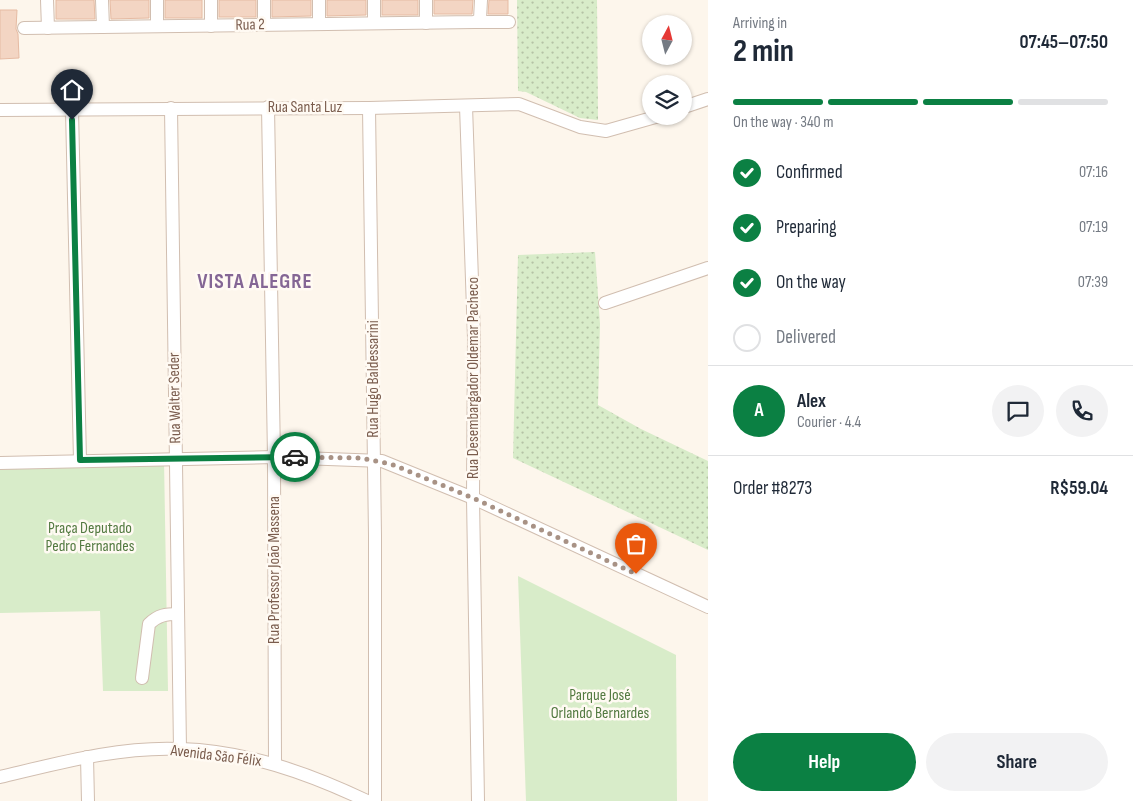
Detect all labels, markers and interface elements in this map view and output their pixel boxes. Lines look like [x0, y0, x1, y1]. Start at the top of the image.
text: Arriving in [733, 14, 787, 33]
street label: Rua 2 [235, 15, 265, 35]
north arrow [642, 15, 692, 65]
map controls [642, 15, 692, 125]
text: 07:45–07:50 [1019, 31, 1108, 54]
text: 2 min [733, 32, 794, 71]
pin [51, 69, 93, 120]
button: layers [642, 75, 692, 125]
icon: home [58, 76, 86, 104]
street label: Rua Santa Luz [268, 98, 343, 117]
text: On the way · 340 m [733, 113, 834, 132]
icon: check [733, 159, 761, 187]
text: Confirmed [776, 161, 843, 184]
text: 07:16 [1079, 163, 1108, 182]
icon: check [733, 214, 761, 242]
text: Preparing [776, 216, 837, 239]
text: 07:19 [1079, 218, 1108, 237]
district label: VISTA ALEGRE [197, 269, 313, 294]
icon: check [733, 269, 761, 297]
text: On the way [776, 271, 846, 294]
text: 07:39 [1078, 273, 1108, 292]
street label: Rua Desembargador Oldemar Pacheco [464, 277, 483, 479]
street label: Rua Hugo Baldessarini [364, 320, 383, 438]
text: Delivered [776, 326, 836, 349]
street label: Rua Walter Seder [165, 352, 185, 444]
button: chat [992, 385, 1044, 437]
button: phone [1056, 385, 1108, 437]
text: Alex [797, 390, 826, 413]
text: A [754, 399, 764, 422]
text: Courier · 4.4 [797, 413, 861, 432]
courier [270, 432, 320, 482]
icon: car [281, 443, 309, 471]
text: Order #8273 [733, 477, 812, 500]
text: R$59.04 [1050, 477, 1108, 500]
street label: Rua Professor João Massena [265, 496, 284, 644]
park label: Praça Deputado Pedro Fernandes [46, 519, 135, 556]
pin [615, 523, 657, 574]
icon: bag [622, 530, 650, 558]
park label: Parque José Orlando Bernardes [551, 686, 650, 723]
button: Help [733, 733, 916, 791]
button: Share [926, 733, 1108, 791]
street label: Avenida São Félix [169, 741, 262, 771]

